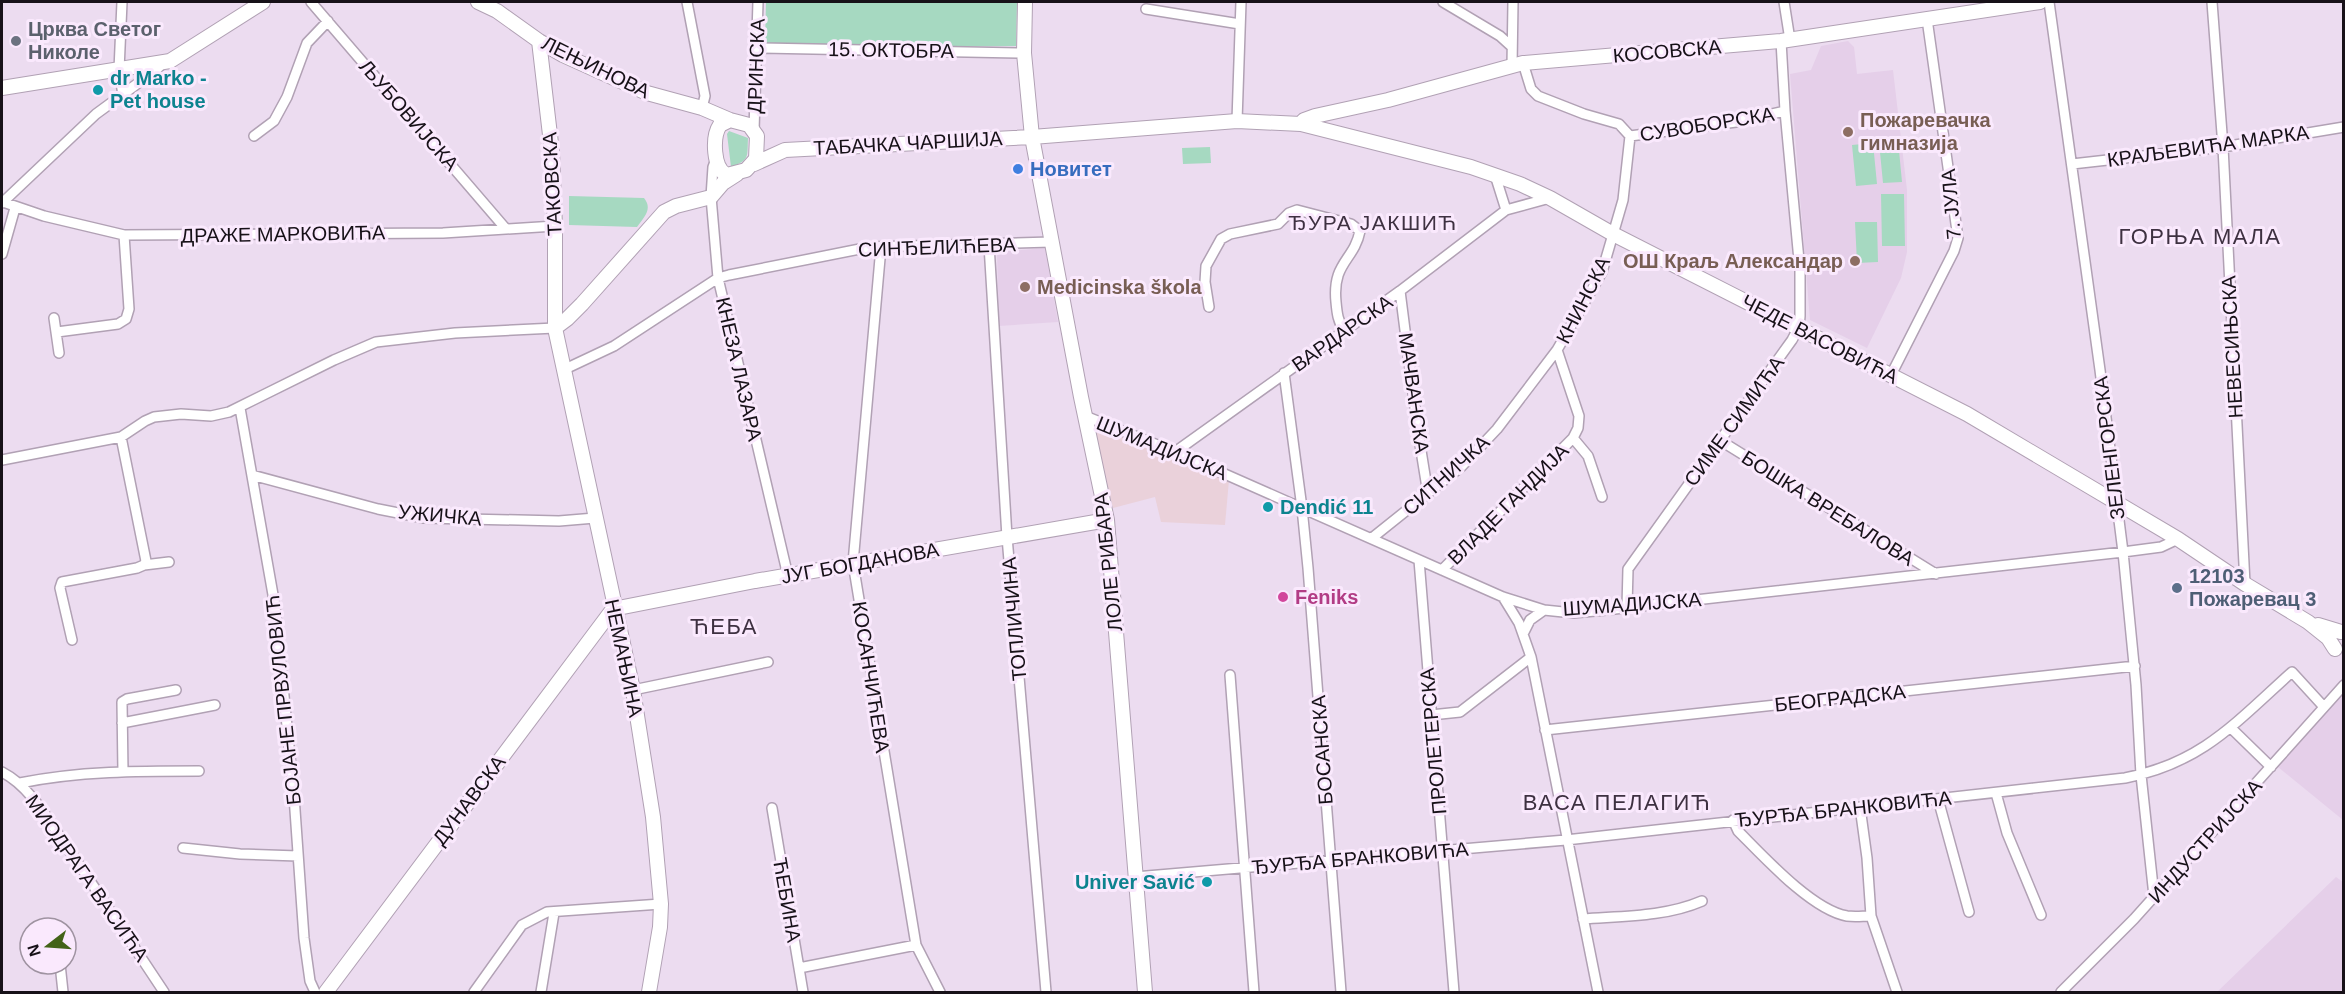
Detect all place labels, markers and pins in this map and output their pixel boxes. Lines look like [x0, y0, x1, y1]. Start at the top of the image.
place label: Црква Светог Николе [28, 18, 161, 63]
marker: Црква Светог Николе [9, 34, 23, 48]
place label: dr Marko - Pet house [110, 67, 207, 112]
marker: dr Marko - Pet house [91, 83, 105, 97]
place label: Пожаревачка гимназија [1860, 109, 1991, 154]
marker: Пожаревачка гимназија [1841, 125, 1855, 139]
place label: Новитет [1030, 158, 1112, 180]
marker: Новитет [1011, 162, 1025, 176]
place label: ОШ Краљ Александар [1623, 250, 1843, 272]
marker: ОШ Краљ Александар [1848, 254, 1862, 268]
place label: Medicinska škola [1037, 276, 1202, 298]
marker: Medicinska škola [1018, 280, 1032, 294]
place label: Dendić 11 [1280, 496, 1373, 518]
marker: Dendić 11 [1261, 500, 1275, 514]
place label: 12103 Пожаревац 3 [2189, 565, 2316, 610]
marker: 12103 Пожаревац 3 [2170, 581, 2184, 595]
place label: Feniks [1295, 586, 1358, 608]
marker: Feniks [1276, 590, 1290, 604]
place label: Univer Savić [1075, 871, 1195, 893]
marker: Univer Savić [1200, 875, 1214, 889]

